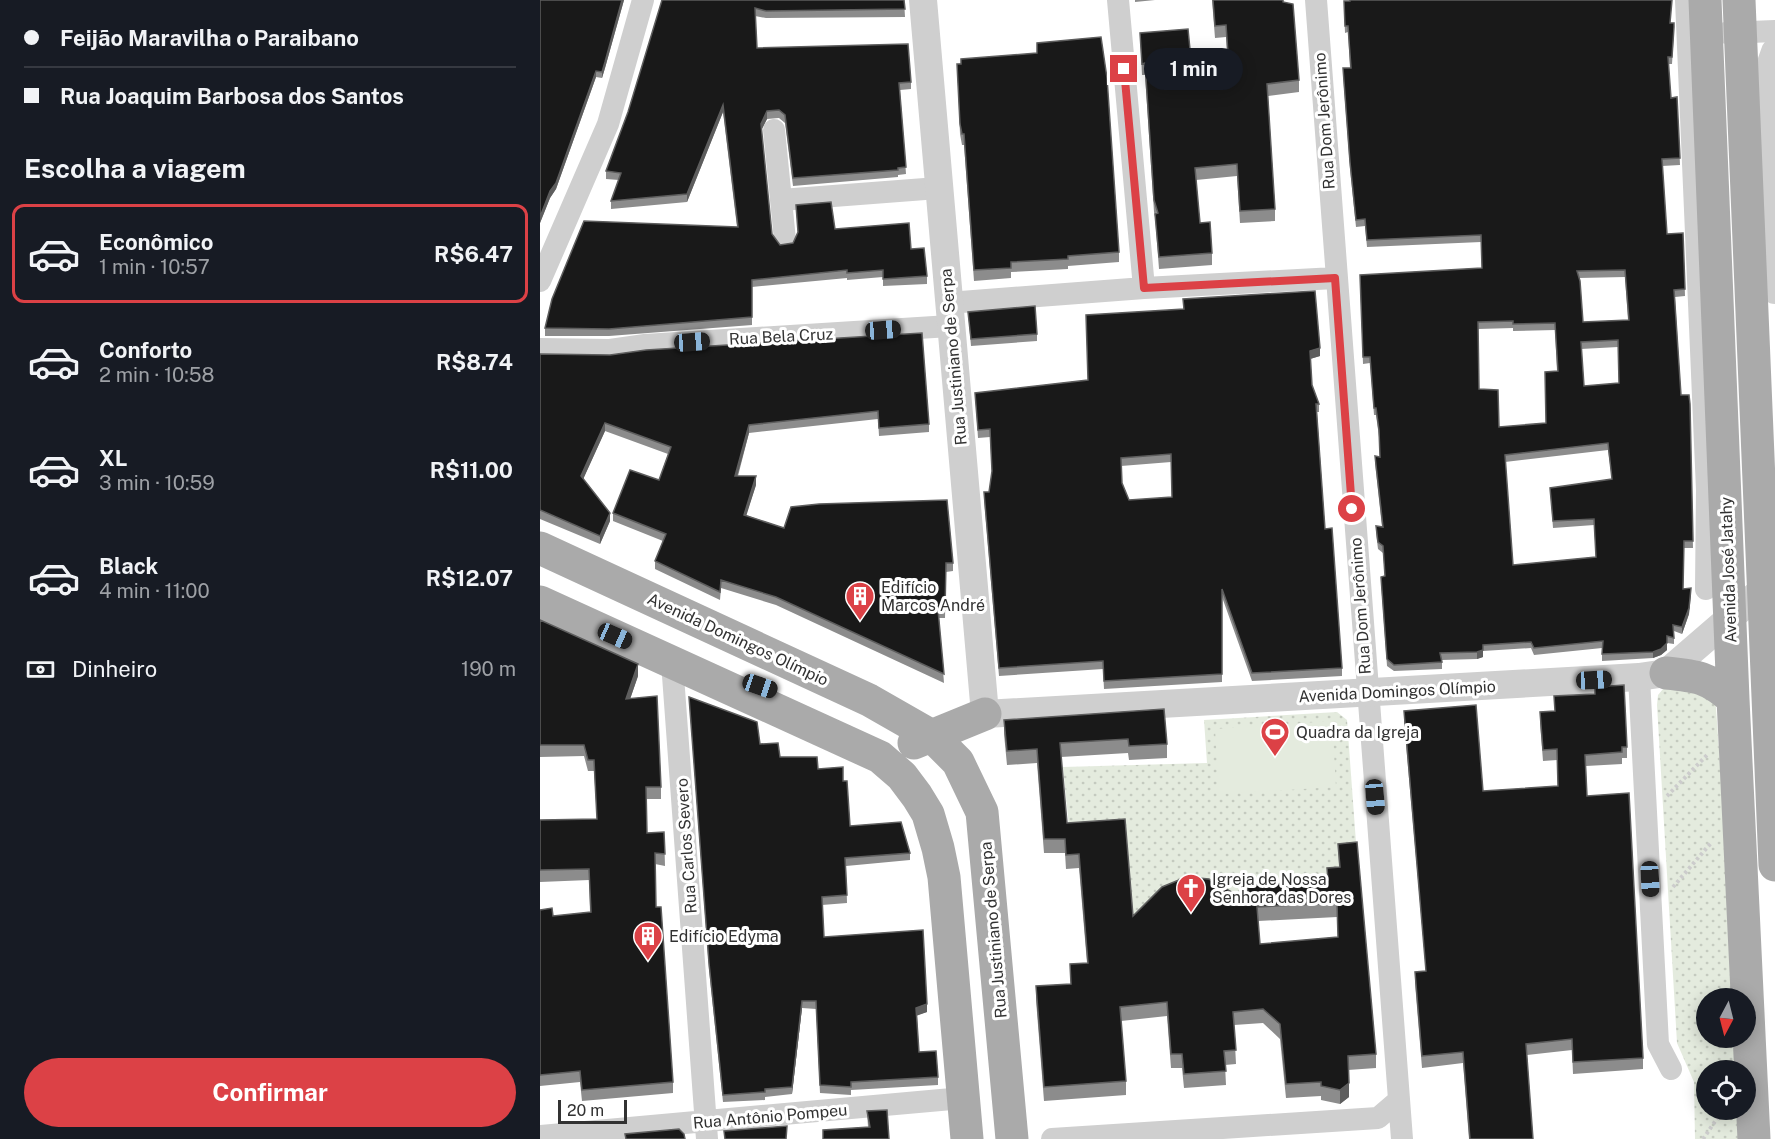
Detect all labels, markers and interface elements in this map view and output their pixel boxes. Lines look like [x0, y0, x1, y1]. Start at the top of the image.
text: Feijão Maravilha o Paraibano [60, 25, 359, 51]
callout: 1 min [1145, 48, 1244, 90]
street label: Rua Dom Jerônimo [1310, 52, 1339, 190]
route end [1110, 55, 1137, 82]
text: 1 min [1169, 57, 1218, 81]
text: Rua Joaquim Barbosa dos Santos [60, 83, 404, 109]
text: Escolha a viagem [24, 152, 246, 184]
icon: car [27, 227, 81, 281]
text: Econômico [99, 229, 214, 255]
text: R$6.47 [434, 241, 513, 267]
text: 1 min · 10:57 [99, 255, 210, 279]
street label: Rua Justiniano de Serpa [936, 268, 971, 446]
car [864, 320, 902, 340]
street label: Rua Bela Cruz [728, 324, 834, 349]
car [673, 332, 711, 352]
icon: car [27, 335, 81, 389]
text: Conforto [99, 337, 192, 363]
text: R$8.74 [436, 349, 513, 375]
text: 2 min · 10:58 [99, 363, 215, 387]
icon: car [27, 443, 81, 497]
text: XL [99, 445, 127, 471]
text: R$11.00 [430, 457, 513, 483]
text: 3 min · 10:59 [99, 471, 215, 495]
route start [1338, 495, 1365, 522]
street label: Avenida José Jatahy [1716, 496, 1741, 643]
street label: Rua Dom Jerônimo [1346, 537, 1375, 675]
icon: car [27, 551, 81, 605]
text: Black [99, 553, 158, 579]
text: R$12.07 [426, 565, 513, 591]
place label: Edifício Marcos André [881, 578, 985, 615]
text: 4 min · 11:00 [99, 579, 210, 603]
building icon: Edifício Marcos André [844, 580, 876, 622]
street label: Avenida Domingos Olímpio [644, 589, 831, 690]
car [595, 620, 635, 652]
icon: cash [24, 653, 57, 686]
text: Dinheiro [72, 656, 157, 682]
text: 190 m [461, 657, 516, 681]
car [1576, 670, 1612, 690]
car [740, 672, 780, 700]
street label: Avenida Domingos Olímpio [1298, 677, 1496, 706]
sports icon: Quadra da Igreja [1259, 716, 1291, 758]
place label: Quadra da Igreja [1296, 723, 1419, 742]
street label: Rua Carlos Severo [672, 778, 701, 914]
car [1364, 778, 1386, 816]
street label: Rua Justiniano de Serpa [976, 841, 1011, 1019]
car [1640, 861, 1660, 897]
place label: Igreja de Nossa Senhora das Dores [1212, 870, 1351, 907]
church icon: Igreja de Nossa Senhora das Dores [1175, 872, 1207, 914]
building icon: Edifício Edyma [632, 920, 664, 962]
place label: Edifício Edyma [669, 927, 779, 946]
north arrow [1696, 988, 1756, 1048]
map controls [1696, 988, 1756, 1120]
button: Confirmar [24, 1058, 516, 1127]
button: locate [1696, 1060, 1756, 1120]
scale bar [558, 1097, 627, 1124]
street label: Rua Antônio Pompeu [692, 1100, 848, 1133]
text: 20 m [567, 1101, 604, 1120]

